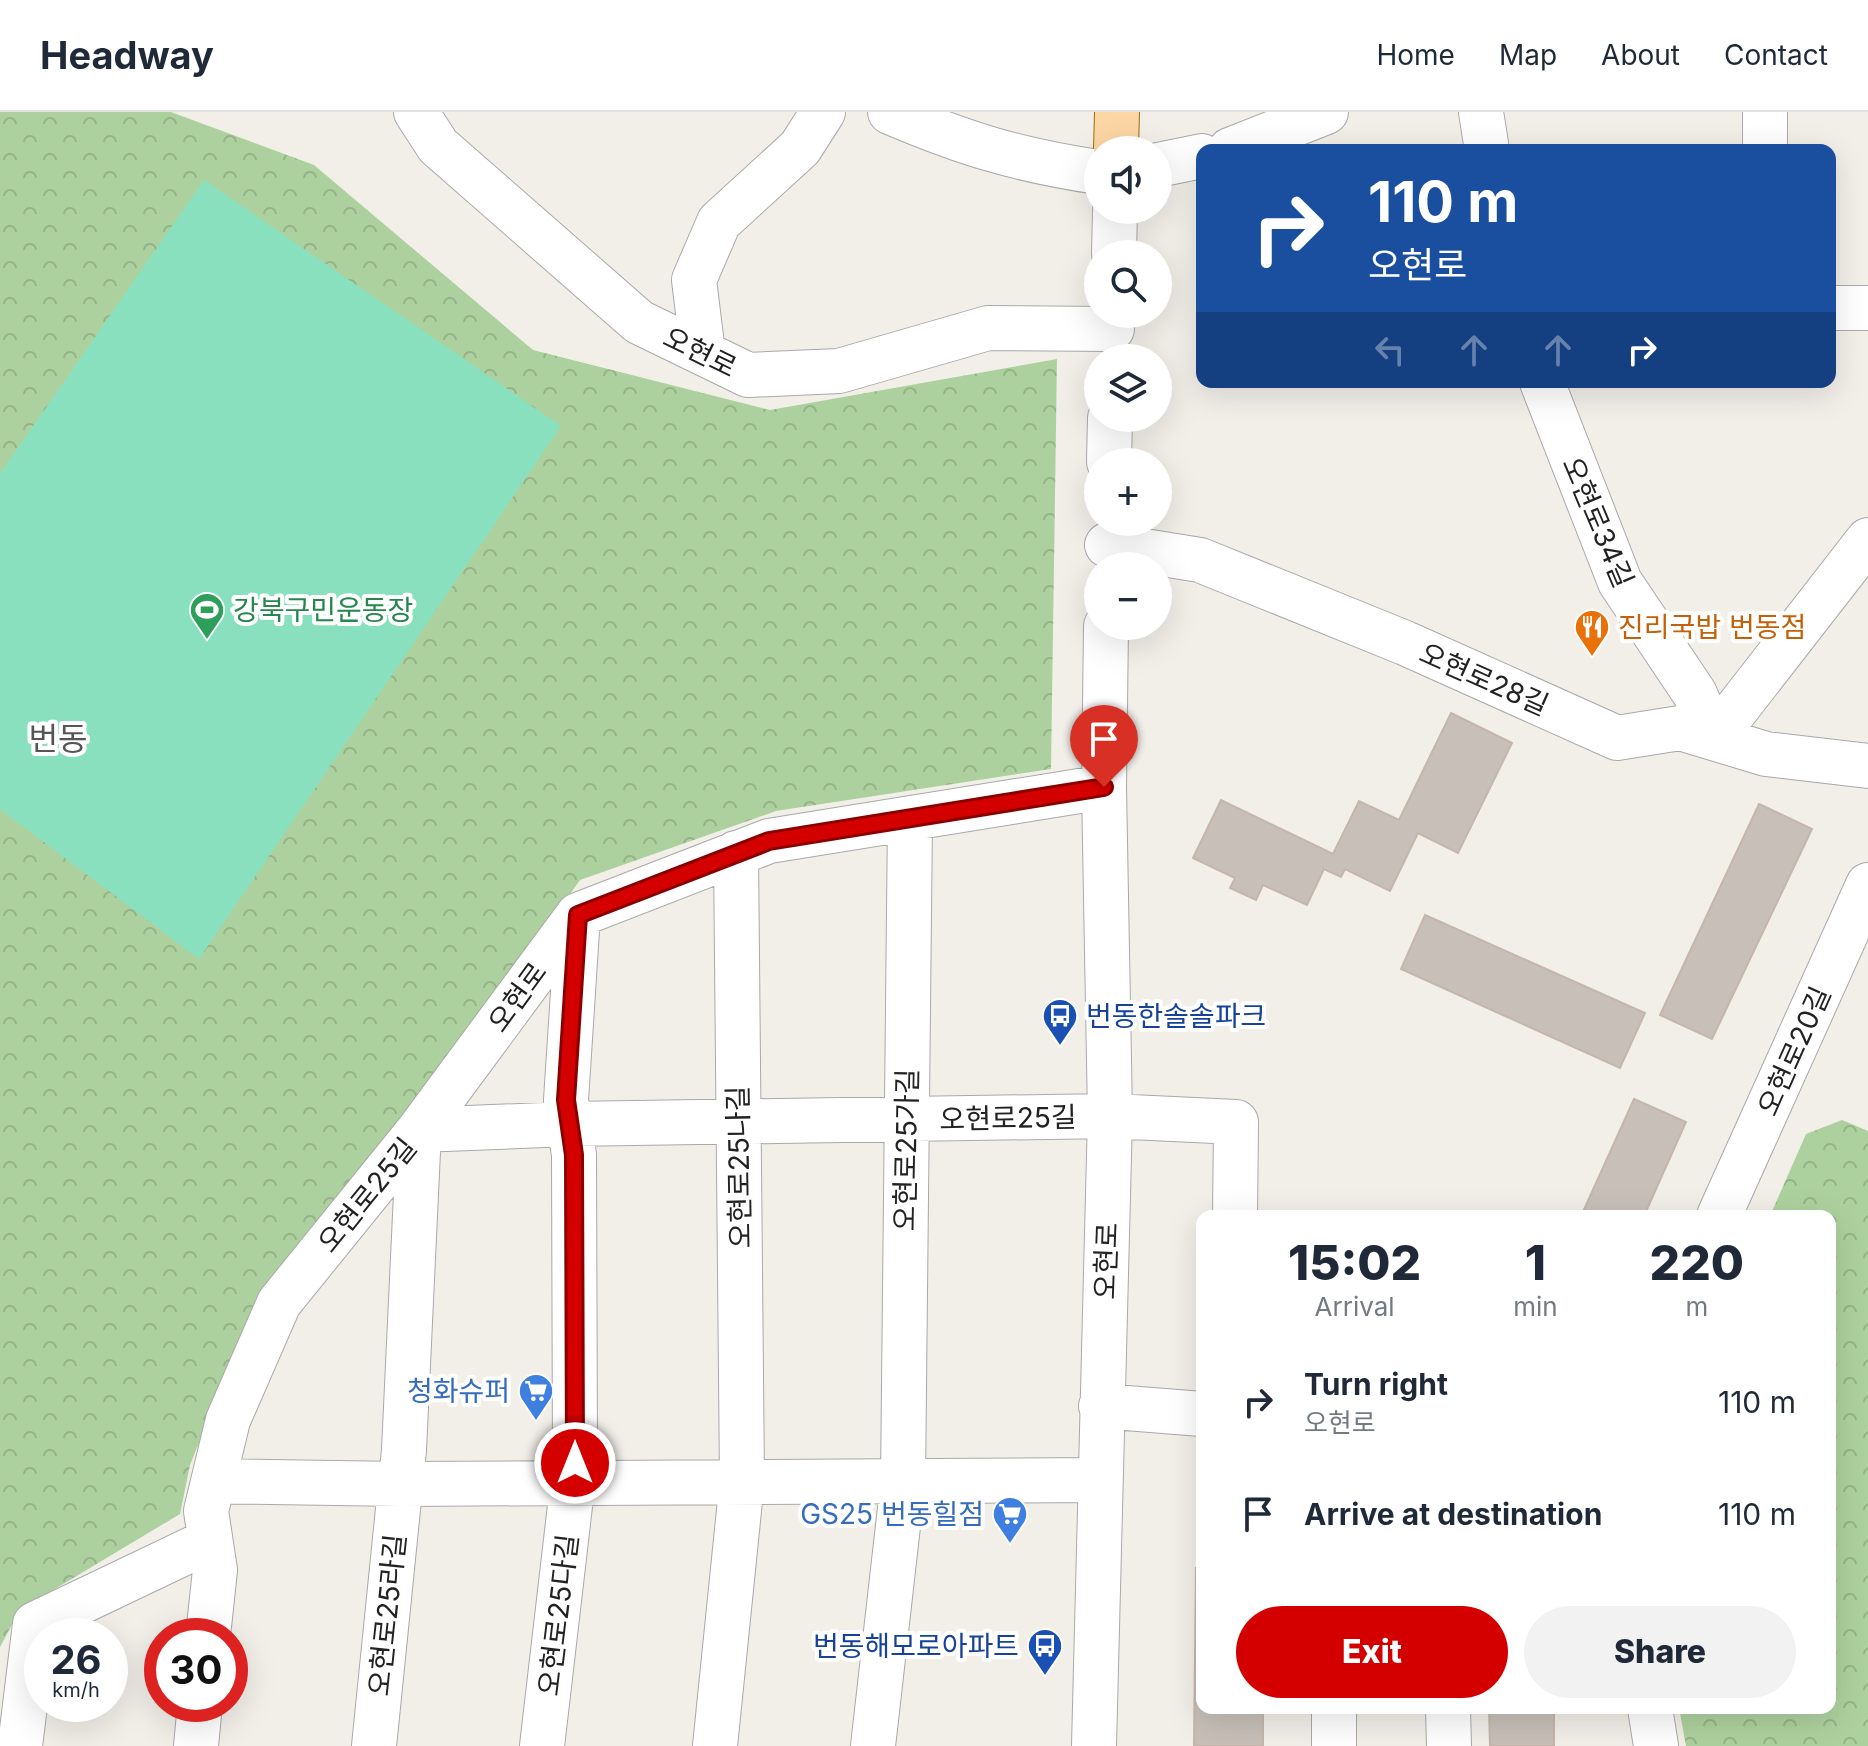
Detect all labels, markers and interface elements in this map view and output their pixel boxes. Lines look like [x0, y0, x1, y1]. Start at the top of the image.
text: Headway [40, 32, 214, 78]
text: Home [1376, 38, 1455, 72]
text: Map [1499, 38, 1557, 72]
text: About [1601, 38, 1680, 72]
text: Contact [1724, 38, 1828, 72]
map controls [1084, 136, 1172, 640]
button: sound [1084, 136, 1172, 224]
text: 110 m [1368, 168, 1518, 236]
icon: right [1236, 176, 1340, 280]
button: search [1084, 240, 1172, 328]
text: 오현로 [1368, 243, 1467, 287]
street label: 오현로 [658, 320, 742, 384]
icon: left [1368, 328, 1412, 372]
icon: ahead [1452, 328, 1496, 372]
icon: ahead [1536, 328, 1580, 372]
icon: right [1620, 328, 1664, 372]
button: layers [1084, 344, 1172, 432]
button: + [1084, 448, 1172, 536]
street label: 오현로34길 [1555, 452, 1641, 592]
button: − [1084, 552, 1172, 640]
sports icon: 강북구민운동장 [188, 591, 226, 641]
place label: 강북구민운동장 [233, 593, 413, 627]
restaurant icon: 진리국밥 번동점 [1573, 608, 1611, 658]
place label: 진리국밥 번동점 [1618, 610, 1806, 644]
street label: 오현로28길 [1414, 636, 1554, 722]
pin [1070, 705, 1138, 787]
icon: arrive [1082, 717, 1126, 761]
district label: 번동 [29, 719, 87, 758]
street label: 오현로 [481, 956, 553, 1038]
street label: 오현로20길 [1750, 981, 1838, 1121]
bus stop icon: 번동한솔솔파크 [1041, 997, 1079, 1047]
place label: 번동한솔솔파크 [1086, 999, 1266, 1033]
street label: 오현로25가길 [888, 1068, 924, 1232]
street label: 오현로25나길 [721, 1085, 757, 1249]
street label: 오현로25길 [939, 1100, 1077, 1136]
street label: 오현로25길 [311, 1131, 423, 1259]
street label: 오현로 [1088, 1222, 1124, 1300]
text: 15:02 [1288, 1233, 1421, 1292]
text: 1 [1525, 1233, 1546, 1292]
text: 220 [1650, 1233, 1744, 1292]
text: Arrival [1315, 1291, 1395, 1322]
text: min [1513, 1291, 1558, 1322]
text: m [1685, 1291, 1708, 1322]
text: Turn right [1304, 1366, 1448, 1402]
supermarket icon: 청화슈퍼 [517, 1372, 555, 1422]
place label: 청화슈퍼 [407, 1374, 510, 1408]
icon: right [1236, 1380, 1280, 1424]
text: 110 m [1718, 1384, 1796, 1420]
text: 오현로 [1304, 1407, 1376, 1438]
position arrow [533, 1421, 617, 1505]
icon: arrive [1236, 1492, 1280, 1536]
supermarket icon: GS25 번동힐점 [991, 1495, 1029, 1545]
text: Arrive at destination [1304, 1496, 1602, 1532]
text: 110 m [1718, 1496, 1796, 1532]
place label: GS25 번동힐점 [800, 1497, 984, 1531]
street label: 오현로25라길 [362, 1532, 412, 1698]
street label: 오현로25다길 [531, 1532, 585, 1698]
button: Exit [1236, 1606, 1508, 1698]
button: Share [1524, 1606, 1796, 1698]
speed limit sign: 30 [144, 1618, 248, 1722]
bus stop icon: 번동해모로아파트 [1026, 1627, 1064, 1677]
place label: 번동해모로아파트 [813, 1629, 1019, 1663]
text: 26 [50, 1635, 102, 1684]
text: km/h [52, 1678, 100, 1702]

